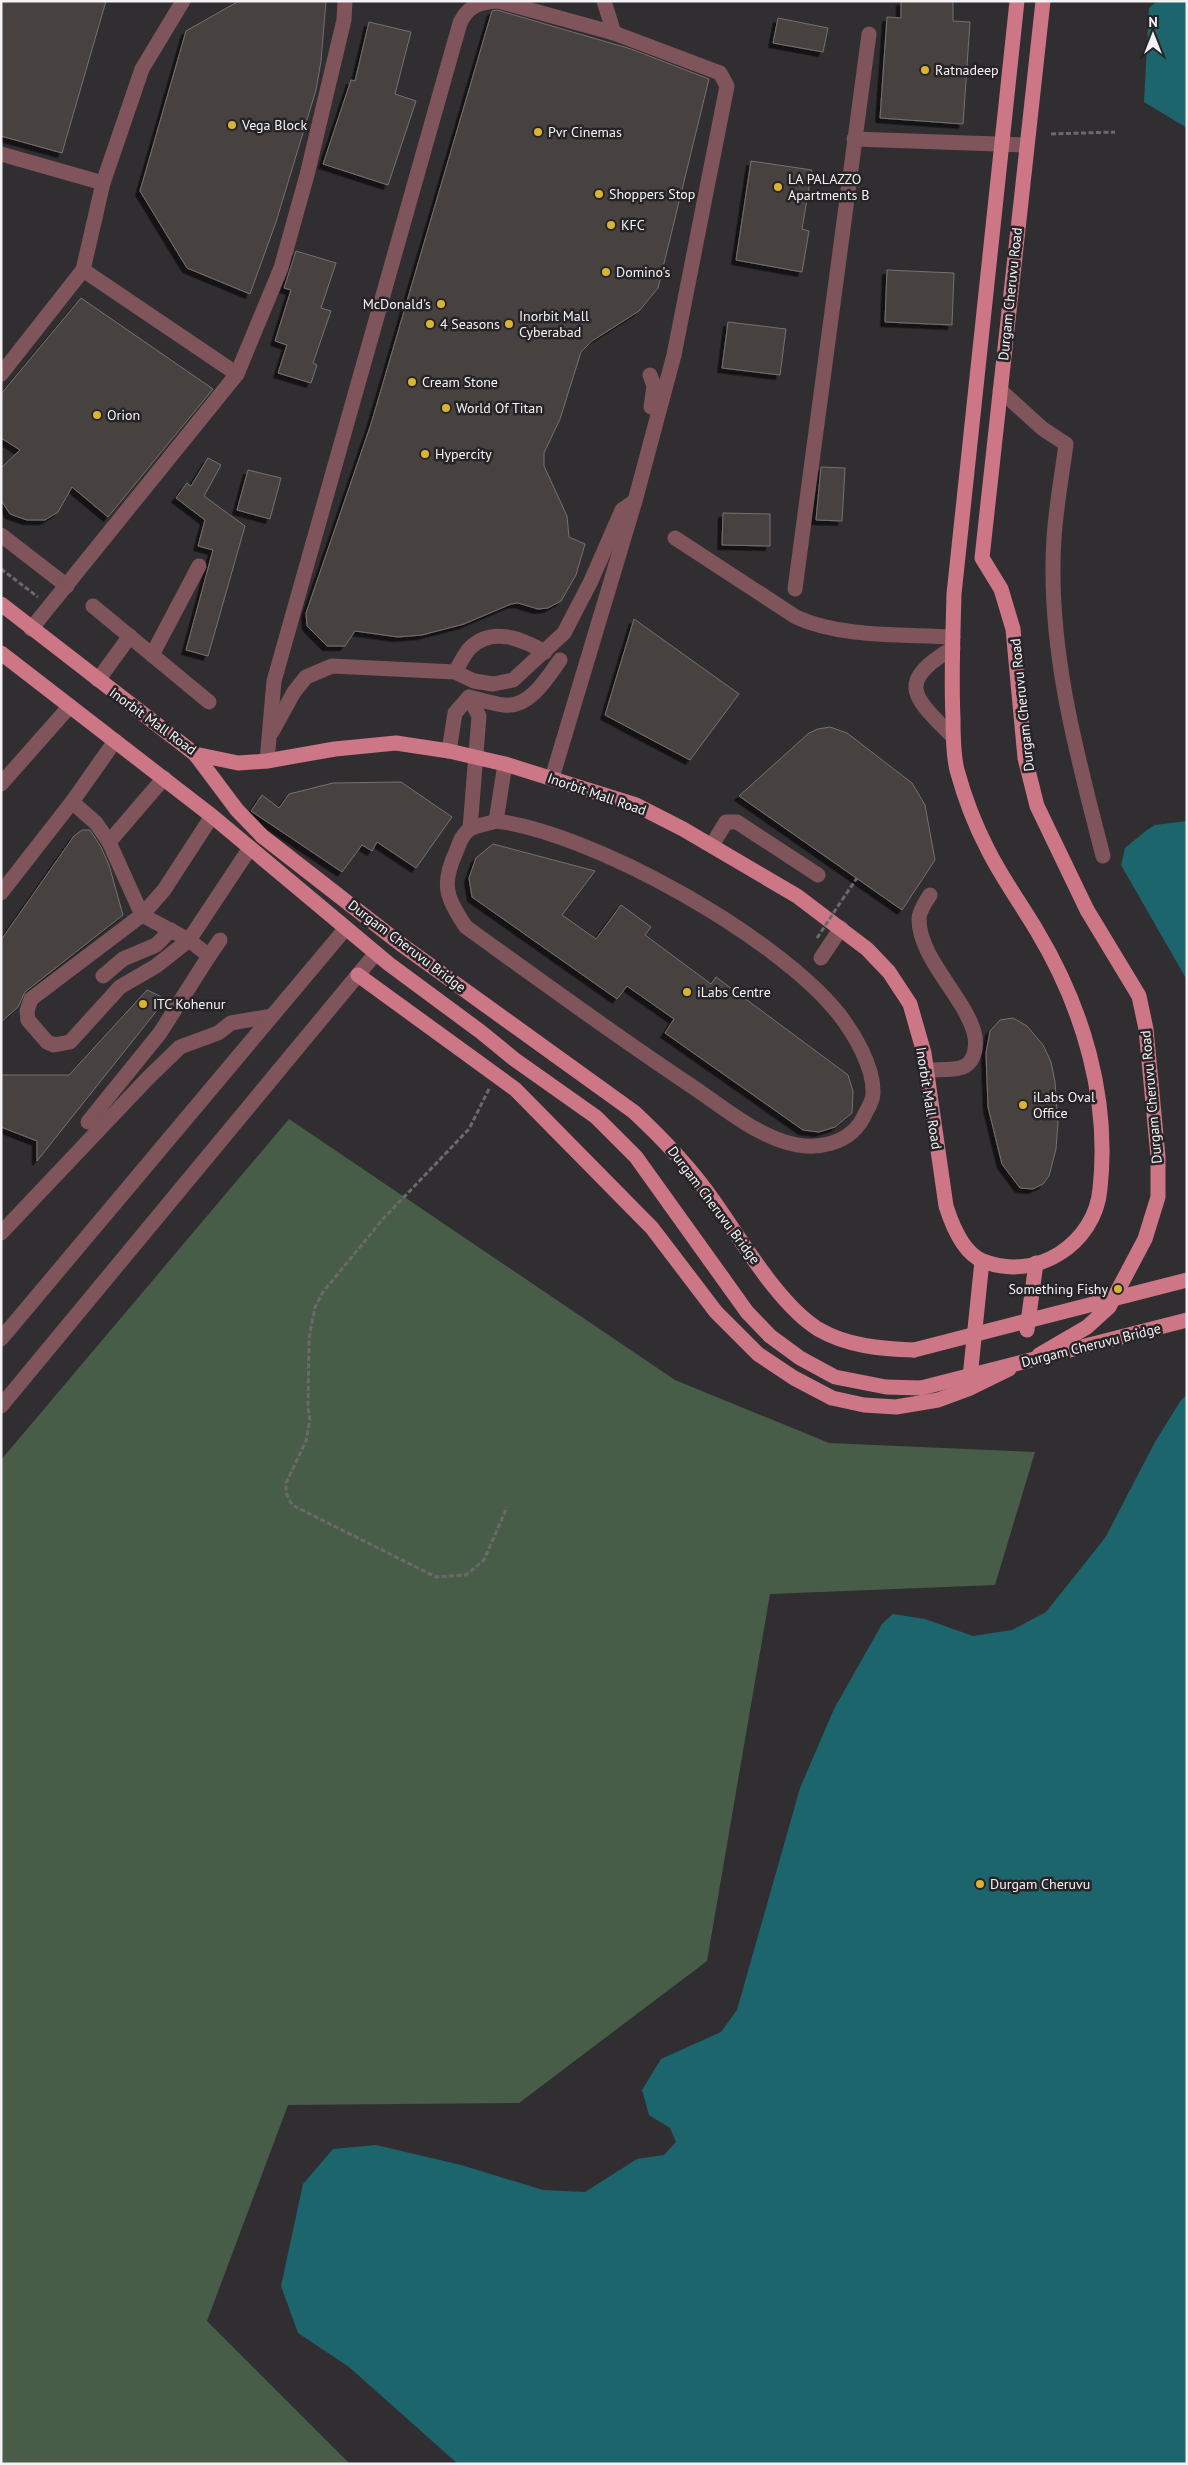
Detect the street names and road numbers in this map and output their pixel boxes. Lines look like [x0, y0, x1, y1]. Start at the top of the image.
street label: Durgam Cheruvu Road [994, 227, 1026, 361]
street label: Durgam Cheruvu Road [1006, 638, 1038, 772]
street label: Inorbit Mall Road [106, 683, 200, 759]
street label: Inorbit Mall Road [545, 769, 649, 819]
street label: Durgam Cheruvu Bridge [344, 896, 470, 996]
street label: Durgam Cheruvu Road [1136, 1030, 1166, 1164]
street label: Inorbit Mall Road [912, 1046, 946, 1150]
street label: Durgam Cheruvu Bridge [664, 1142, 764, 1268]
street label: Durgam Cheruvu Bridge [1019, 1319, 1163, 1371]

